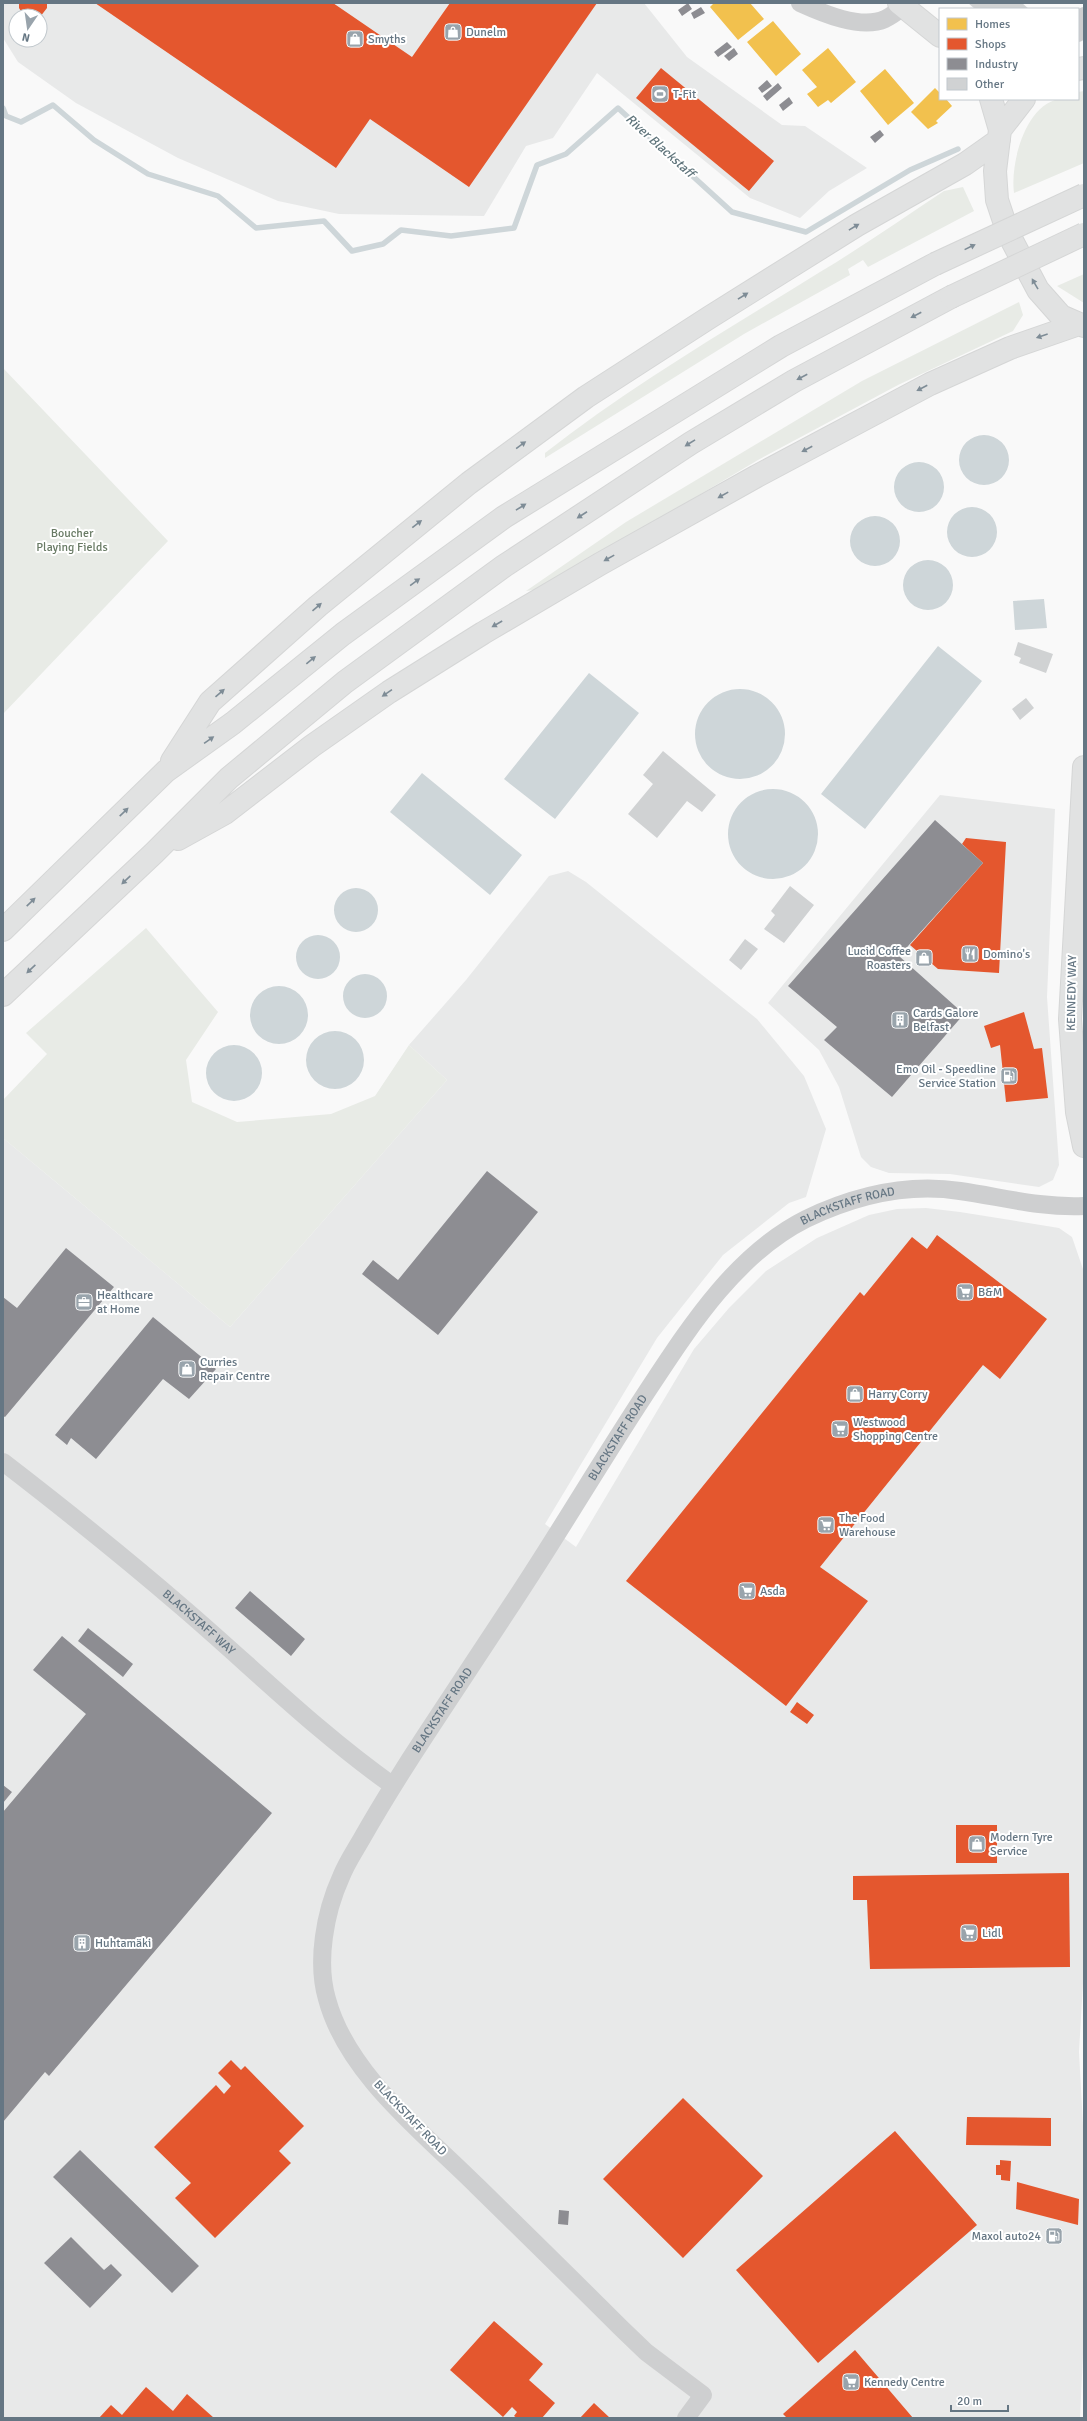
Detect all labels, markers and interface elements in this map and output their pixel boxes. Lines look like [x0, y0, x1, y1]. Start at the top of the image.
north arrow [8, 8, 48, 48]
legend [939, 8, 1079, 100]
text: Homes [975, 17, 1010, 32]
shop icon: Dunelm [443, 22, 463, 42]
place label: Dunelm [466, 25, 506, 40]
shop icon: Smyths [345, 29, 365, 49]
text: N [21, 30, 31, 44]
place label: Smyths [368, 32, 406, 47]
text: Shops [975, 37, 1006, 52]
text: Industry [975, 57, 1018, 72]
text: Other [975, 77, 1005, 92]
sports icon: T-Fit [650, 84, 670, 104]
place label: T-Fit [673, 87, 696, 102]
water label: River Blackstaff [622, 111, 700, 184]
one-way arrow [848, 224, 860, 231]
one-way arrow [965, 244, 976, 250]
one-way arrow [1031, 278, 1038, 290]
one-way arrow [738, 292, 749, 300]
one-way arrow [910, 312, 922, 318]
one-way arrow [1035, 334, 1047, 340]
one-way arrow [796, 373, 807, 380]
one-way arrow [917, 385, 928, 391]
one-way arrow [684, 440, 696, 447]
one-way arrow [515, 441, 526, 449]
one-way arrow [801, 445, 813, 452]
one-way arrow [717, 491, 729, 498]
one-way arrow [515, 503, 527, 510]
one-way arrow [577, 511, 587, 519]
one-way arrow [412, 520, 423, 528]
park label: Boucher Playing Fields [36, 526, 108, 555]
one-way arrow [604, 555, 615, 562]
one-way arrow [410, 578, 421, 586]
one-way arrow [312, 602, 322, 611]
one-way arrow [491, 621, 503, 628]
one-way arrow [306, 655, 317, 664]
one-way arrow [215, 689, 225, 698]
one-way arrow [382, 689, 392, 697]
one-way arrow [204, 736, 214, 744]
one-way arrow [119, 807, 129, 816]
one-way arrow [121, 875, 131, 885]
one-way arrow [26, 898, 36, 907]
place label: Lucid Coffee Roasters [848, 944, 911, 973]
restaurant icon: Domino's [960, 944, 980, 964]
place label: Domino's [983, 947, 1030, 962]
shop icon: Lucid Coffee Roasters [914, 948, 934, 968]
street label: KENNEDY WAY [1064, 955, 1080, 1031]
one-way arrow [26, 964, 36, 974]
place label: Cards Galore Belfast [913, 1006, 978, 1035]
building icon: Cards Galore Belfast [890, 1010, 910, 1030]
place label: Emo Oil - Speedline Service Station [896, 1062, 996, 1091]
fuel station icon: Emo Oil - Speedline Service Station [999, 1066, 1019, 1086]
street label: BLACKSTAFF ROAD [798, 1184, 896, 1228]
supermarket icon: B&M [955, 1282, 975, 1302]
place label: B&M [978, 1285, 1002, 1300]
place label: Healthcare at Home [97, 1288, 153, 1317]
office icon: Healthcare at Home [74, 1292, 94, 1312]
place label: Curries Repair Centre [200, 1355, 270, 1384]
shop icon: Curries Repair Centre [177, 1359, 197, 1379]
shop icon: Harry Corry [845, 1384, 865, 1404]
place label: Harry Corry [868, 1387, 928, 1402]
street label: BLACKSTAFF ROAD [585, 1392, 650, 1483]
place label: Westwood Shopping Centre [853, 1415, 938, 1444]
supermarket icon: Westwood Shopping Centre [830, 1419, 850, 1439]
place label: The Food Warehouse [839, 1511, 896, 1540]
supermarket icon: The Food Warehouse [816, 1515, 836, 1535]
supermarket icon: Asda [737, 1581, 757, 1601]
place label: Asda [760, 1584, 785, 1599]
street label: BLACKSTAFF WAY [160, 1586, 238, 1658]
street label: BLACKSTAFF ROAD [409, 1664, 476, 1756]
place label: Modern Tyre Service [990, 1830, 1053, 1859]
shop icon: Modern Tyre Service [967, 1834, 987, 1854]
supermarket icon: Lidl [959, 1923, 979, 1943]
place label: Lidl [982, 1926, 1002, 1941]
building icon: Huhtamäki [72, 1933, 92, 1953]
place label: Huhtamäki [95, 1936, 151, 1951]
street label: BLACKSTAFF ROAD [370, 2077, 450, 2159]
fuel station icon: Maxol auto24 [1044, 2226, 1064, 2246]
place label: Maxol auto24 [972, 2229, 1042, 2244]
supermarket icon: Kennedy Centre [841, 2372, 861, 2392]
place label: Kennedy Centre [864, 2375, 945, 2390]
scale bar [951, 2387, 1008, 2413]
text: 20 m [957, 2394, 982, 2409]

